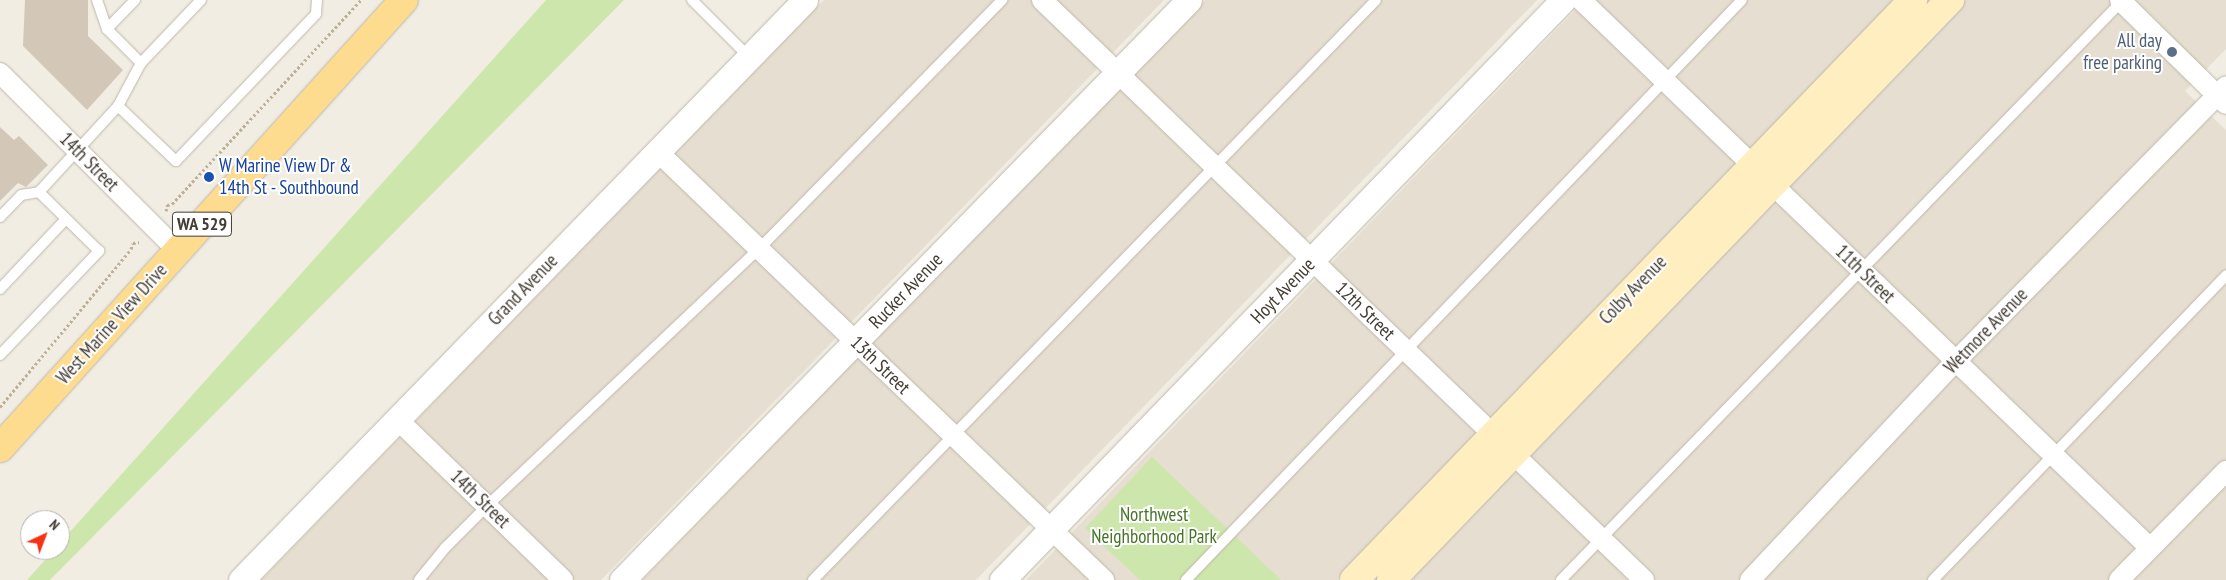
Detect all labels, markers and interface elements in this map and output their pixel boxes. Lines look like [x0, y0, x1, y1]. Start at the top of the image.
place label: All day free parking [2083, 30, 2162, 74]
marker: All day free parking [2166, 46, 2178, 58]
street label: 14th Street [55, 128, 123, 196]
place label: W Marine View Dr & 14th St - Southbound [219, 155, 360, 199]
marker: W Marine View Dr & 14th St - Southbound [203, 171, 215, 183]
road number: WA 529 [171, 208, 233, 240]
street label: 11th Street [1830, 240, 1900, 308]
street label: Rucker Avenue [864, 248, 948, 334]
street label: Grand Avenue [483, 249, 563, 331]
street label: Colby Avenue [1594, 250, 1672, 330]
street label: Hoyt Avenue [1246, 253, 1320, 329]
street label: West Marine View Drive [52, 259, 172, 389]
street label: 12th Street [1330, 277, 1400, 345]
street label: Wetmore Avenue [1939, 283, 2033, 379]
street label: 13th Street [845, 331, 915, 399]
street label: 14th Street [445, 465, 515, 533]
park label: Northwest Neighborhood Park [1091, 504, 1217, 548]
north arrow [20, 510, 70, 560]
text: N [46, 516, 63, 534]

